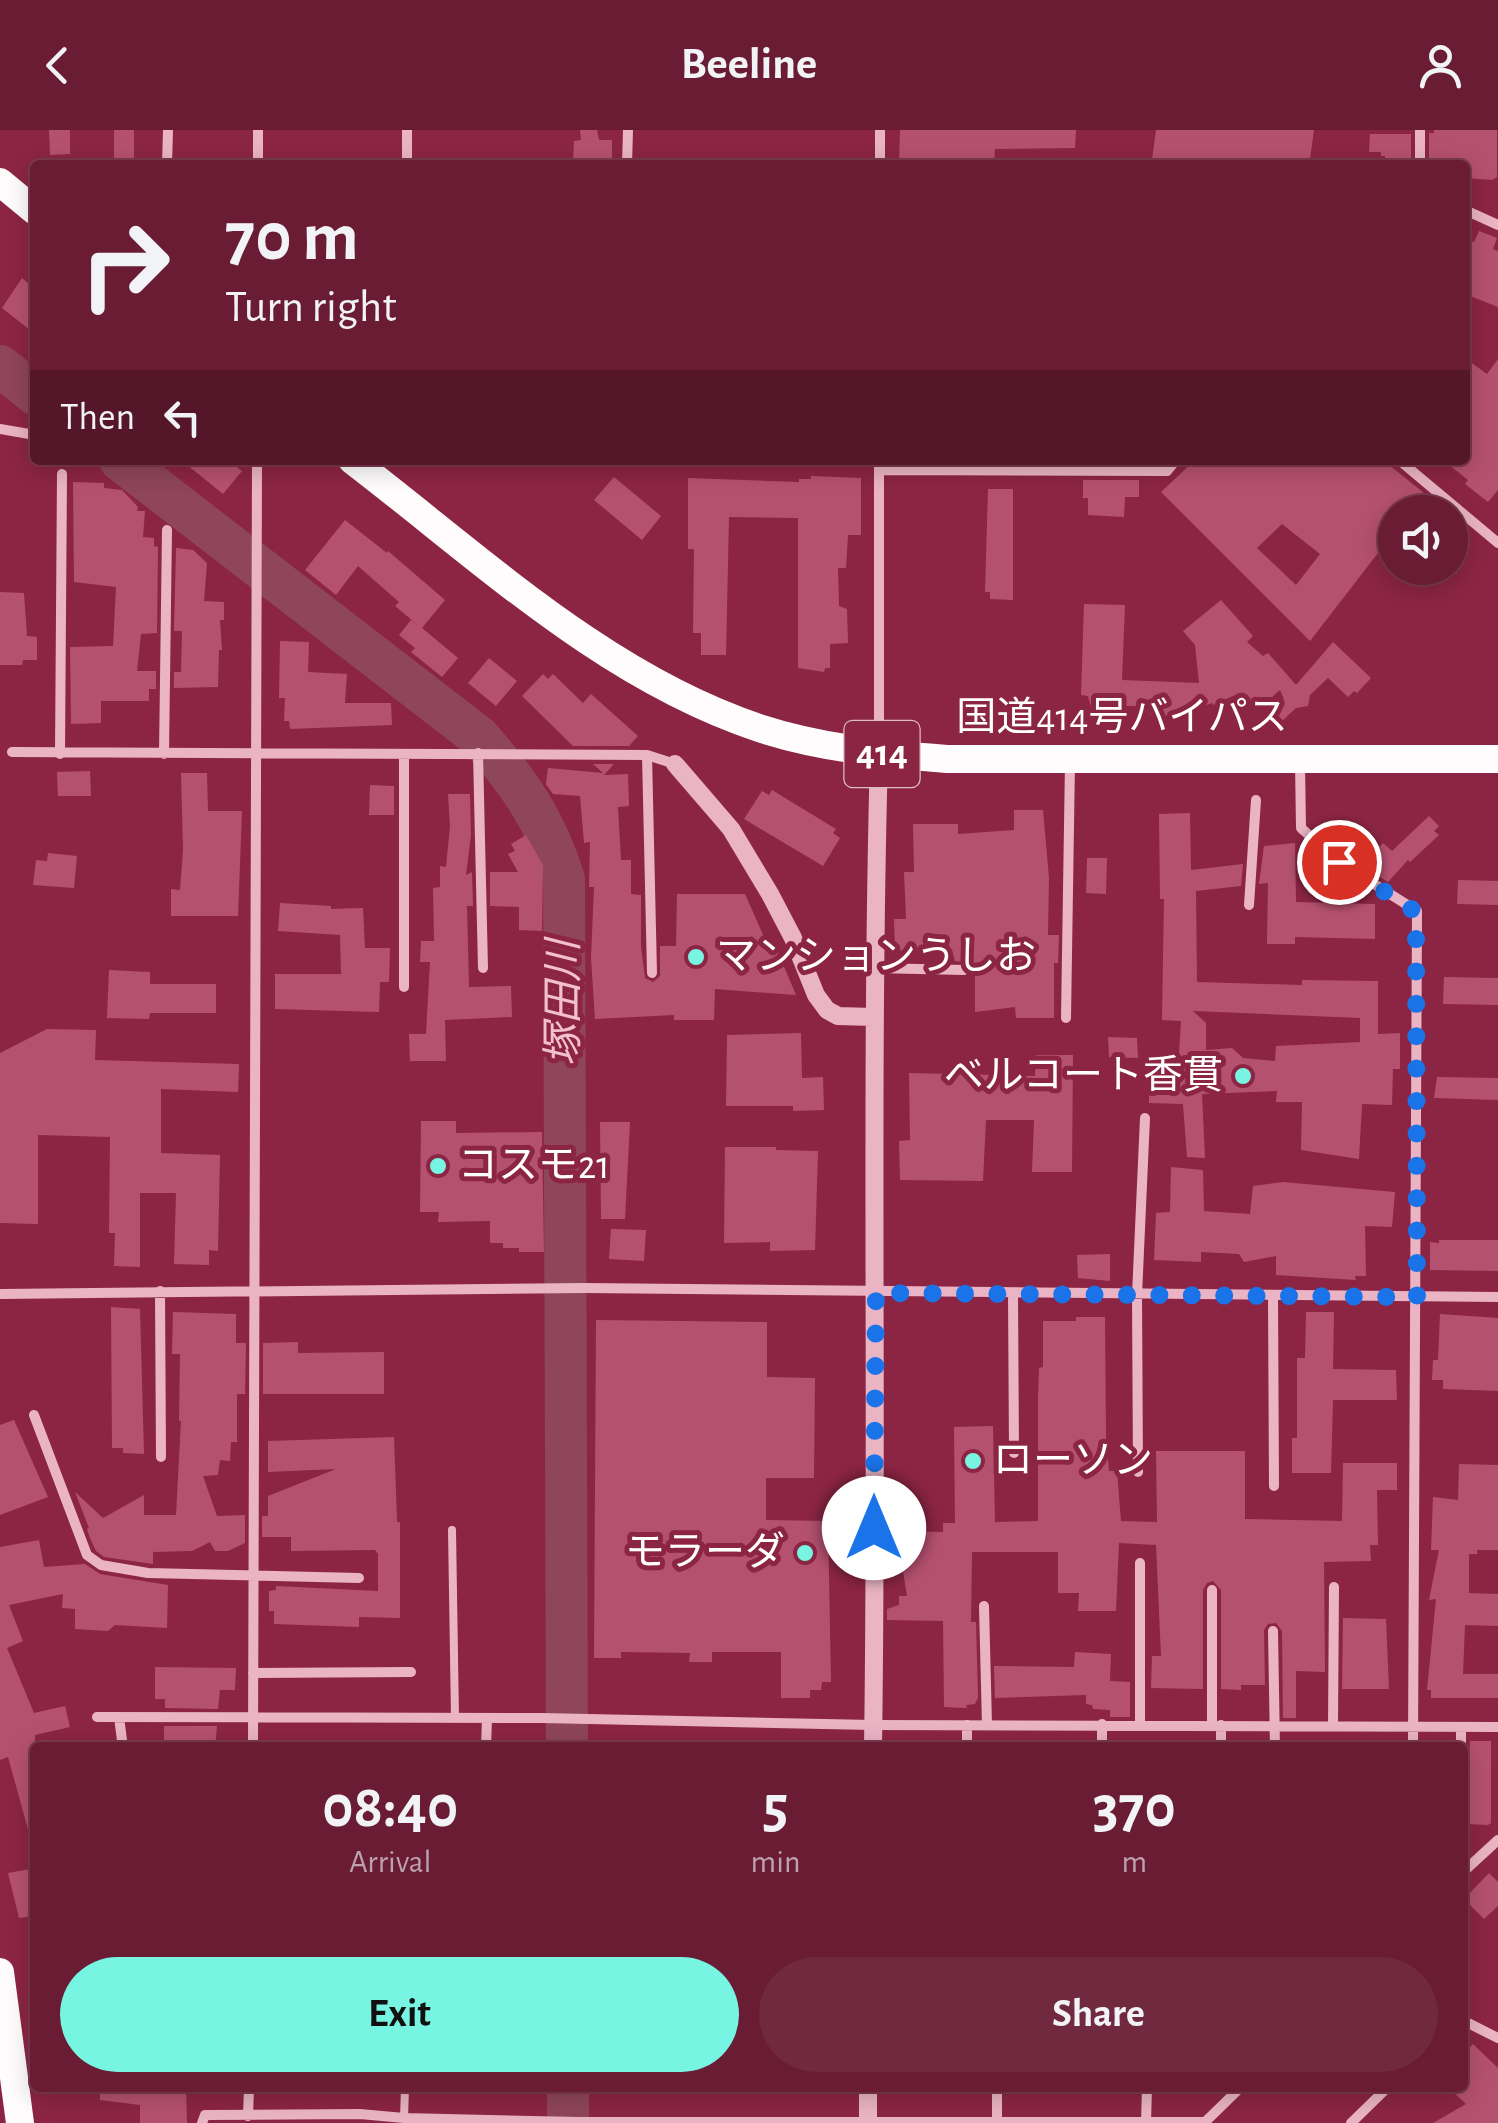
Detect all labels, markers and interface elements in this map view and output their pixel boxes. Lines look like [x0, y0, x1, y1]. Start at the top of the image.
icon: back [30, 38, 85, 93]
icon: person [1413, 38, 1468, 93]
text: Beeline [681, 42, 817, 87]
icon: right [60, 200, 190, 330]
text: 70 m [225, 203, 359, 273]
text: Turn right [225, 285, 397, 330]
icon: left [155, 390, 210, 445]
text: Then [60, 399, 135, 437]
map controls [1378, 495, 1468, 585]
button: sound [1378, 495, 1468, 585]
street label: 国道414号バイパス [956, 696, 1288, 738]
road number: 414 [844, 721, 920, 787]
pin [1297, 820, 1382, 905]
icon: arrive [1312, 835, 1367, 890]
water label: 塚田川 [542, 936, 585, 1066]
place label: マンションうしお [716, 936, 1036, 977]
marker: マンションうしお [685, 946, 707, 968]
place label: ベルコート香貫 [944, 1054, 1223, 1096]
marker: ベルコート香貫 [1232, 1065, 1254, 1087]
place label: コスモ21 [458, 1146, 610, 1186]
marker: コスモ21 [427, 1155, 449, 1177]
place label: ローソン [993, 1441, 1153, 1481]
marker: ローソン [962, 1450, 984, 1472]
position arrow [822, 1476, 926, 1580]
place label: モラーダ [625, 1531, 785, 1573]
marker: モラーダ [794, 1542, 816, 1564]
text: 08:40 [322, 1778, 458, 1838]
text: 5 [763, 1778, 788, 1838]
text: 370 [1093, 1778, 1176, 1838]
text: Arrival [349, 1846, 431, 1878]
text: min [751, 1846, 800, 1878]
text: m [1121, 1846, 1147, 1878]
button: Exit [60, 1957, 739, 2072]
button: Share [759, 1957, 1438, 2072]

